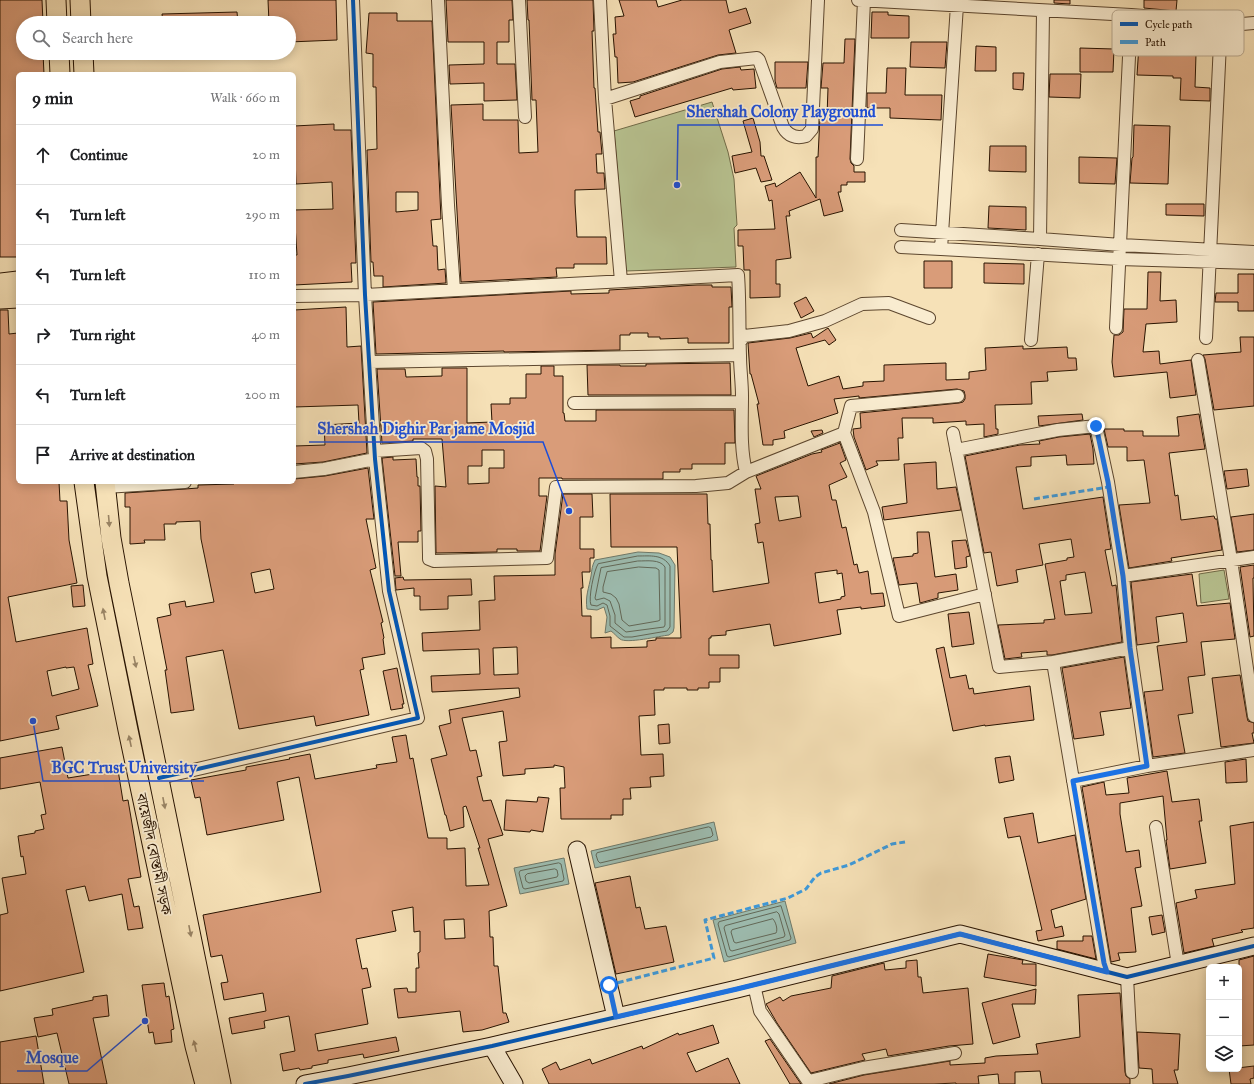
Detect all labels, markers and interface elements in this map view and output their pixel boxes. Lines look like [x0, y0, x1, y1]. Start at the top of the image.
legend [1112, 10, 1244, 56]
search box [16, 16, 296, 60]
text: Cycle path [1145, 18, 1192, 31]
icon: search [30, 27, 52, 49]
text: Search here [62, 29, 133, 47]
text: Path [1145, 36, 1166, 49]
text: 9 min [32, 88, 73, 109]
text: Walk · 660 m [210, 90, 280, 106]
callout: Shershah Colony Playground [678, 97, 883, 125]
text: Shershah Colony Playground [686, 102, 877, 122]
icon: ahead [32, 144, 54, 166]
text: Continue [70, 146, 128, 164]
text: 20 m [252, 147, 280, 163]
icon: left [32, 204, 54, 226]
text: Turn left [70, 206, 126, 224]
text: 290 m [245, 207, 280, 223]
icon: left [32, 264, 54, 286]
text: Turn left [70, 266, 126, 284]
text: 110 m [248, 267, 280, 283]
icon: right [32, 324, 54, 346]
text: Turn right [70, 326, 135, 344]
text: 40 m [251, 327, 280, 343]
icon: left [32, 384, 54, 406]
text: Turn left [70, 386, 126, 404]
text: 200 m [245, 387, 280, 403]
callout: Shershah Dighir Par jame Mosjid [309, 414, 543, 442]
route end [1087, 417, 1105, 435]
text: Shershah Dighir Par jame Mosjid [317, 419, 536, 439]
icon: arrive [32, 444, 54, 466]
text: Arrive at destination [70, 446, 195, 464]
one-way arrow [106, 515, 112, 527]
one-way arrow [101, 608, 107, 620]
one-way arrow [133, 656, 139, 668]
one-way arrow [127, 735, 133, 747]
callout: BGC Trust University [43, 753, 204, 781]
text: BGC Trust University [51, 758, 198, 778]
street label: বায়েজীদ বোস্তামী সড়ক [132, 791, 176, 917]
one-way arrow [162, 797, 168, 809]
one-way arrow [187, 925, 193, 937]
map controls [1206, 964, 1242, 1072]
button: + [1206, 964, 1242, 1000]
route start [600, 976, 618, 994]
button: − [1206, 1000, 1242, 1036]
button: layers [1206, 1036, 1242, 1072]
one-way arrow [192, 1040, 198, 1052]
callout: Mosque [17, 1043, 87, 1071]
text: Mosque [25, 1048, 79, 1068]

